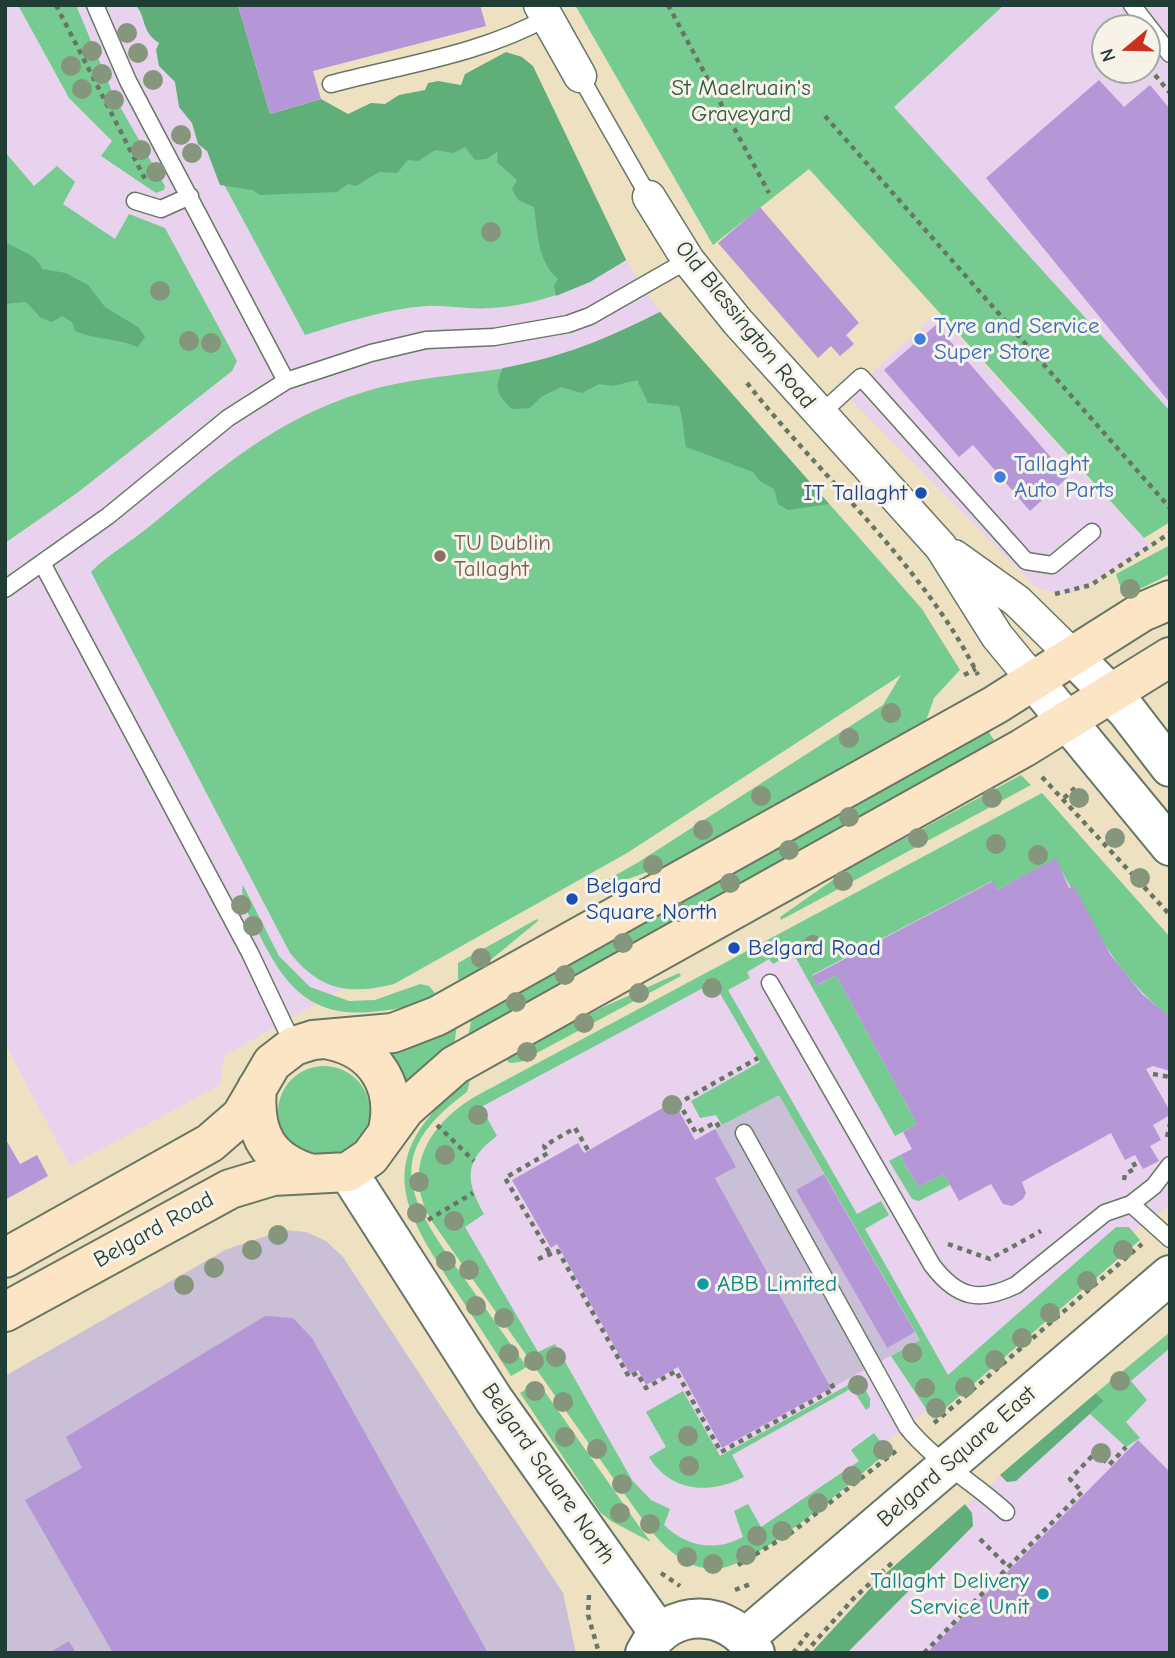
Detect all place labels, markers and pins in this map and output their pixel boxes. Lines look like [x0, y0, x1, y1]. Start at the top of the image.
place label: Tyre and Service Super Store [934, 312, 1099, 366]
marker: Tyre and Service Super Store [912, 331, 928, 347]
place label: Tallaght Auto Parts [1014, 450, 1114, 504]
marker: Tallaght Auto Parts [992, 469, 1008, 485]
place label: IT Tallaght [804, 479, 907, 507]
marker: IT Tallaght [913, 485, 929, 501]
place label: TU Dublin Tallaght [454, 529, 551, 583]
marker: TU Dublin Tallaght [432, 548, 448, 564]
place label: Belgard Square North [586, 872, 717, 926]
marker: Belgard Square North [564, 891, 580, 907]
place label: Belgard Road [748, 934, 881, 962]
marker: Belgard Road [726, 940, 742, 956]
place label: ABB Limited [717, 1270, 837, 1298]
marker: ABB Limited [695, 1276, 711, 1292]
place label: Tallaght Delivery Service Unit [870, 1567, 1029, 1621]
marker: Tallaght Delivery Service Unit [1035, 1586, 1051, 1602]

